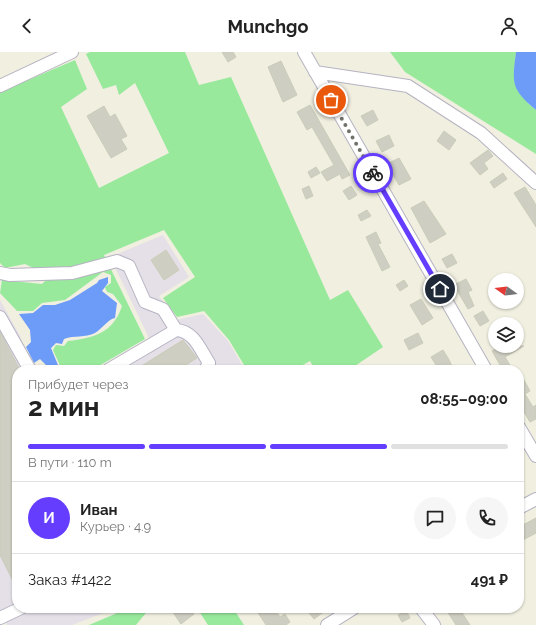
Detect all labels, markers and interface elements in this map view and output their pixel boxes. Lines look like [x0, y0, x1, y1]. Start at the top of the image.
icon: back [16, 15, 38, 37]
icon: person [498, 15, 520, 37]
text: Munchgo [228, 16, 308, 37]
pin [314, 83, 348, 117]
icon: bag [320, 89, 342, 111]
courier [353, 153, 393, 193]
icon: bike [362, 162, 384, 184]
pin [423, 272, 457, 306]
north arrow [488, 273, 524, 309]
map controls [488, 273, 524, 353]
icon: home [429, 278, 451, 300]
button: layers [488, 317, 524, 353]
text: Прибудет через [28, 377, 128, 392]
text: 08:55–09:00 [420, 390, 508, 408]
text: 2 мин [28, 392, 100, 422]
text: В пути · 110 m [28, 455, 112, 470]
button: chat [414, 497, 456, 539]
button: phone [466, 497, 508, 539]
text: Иван [80, 501, 118, 519]
text: И [43, 509, 55, 527]
text: Курьер · 4.9 [80, 519, 151, 534]
text: Заказ #1422 [28, 571, 111, 589]
text: 491 ₽ [471, 571, 508, 589]

